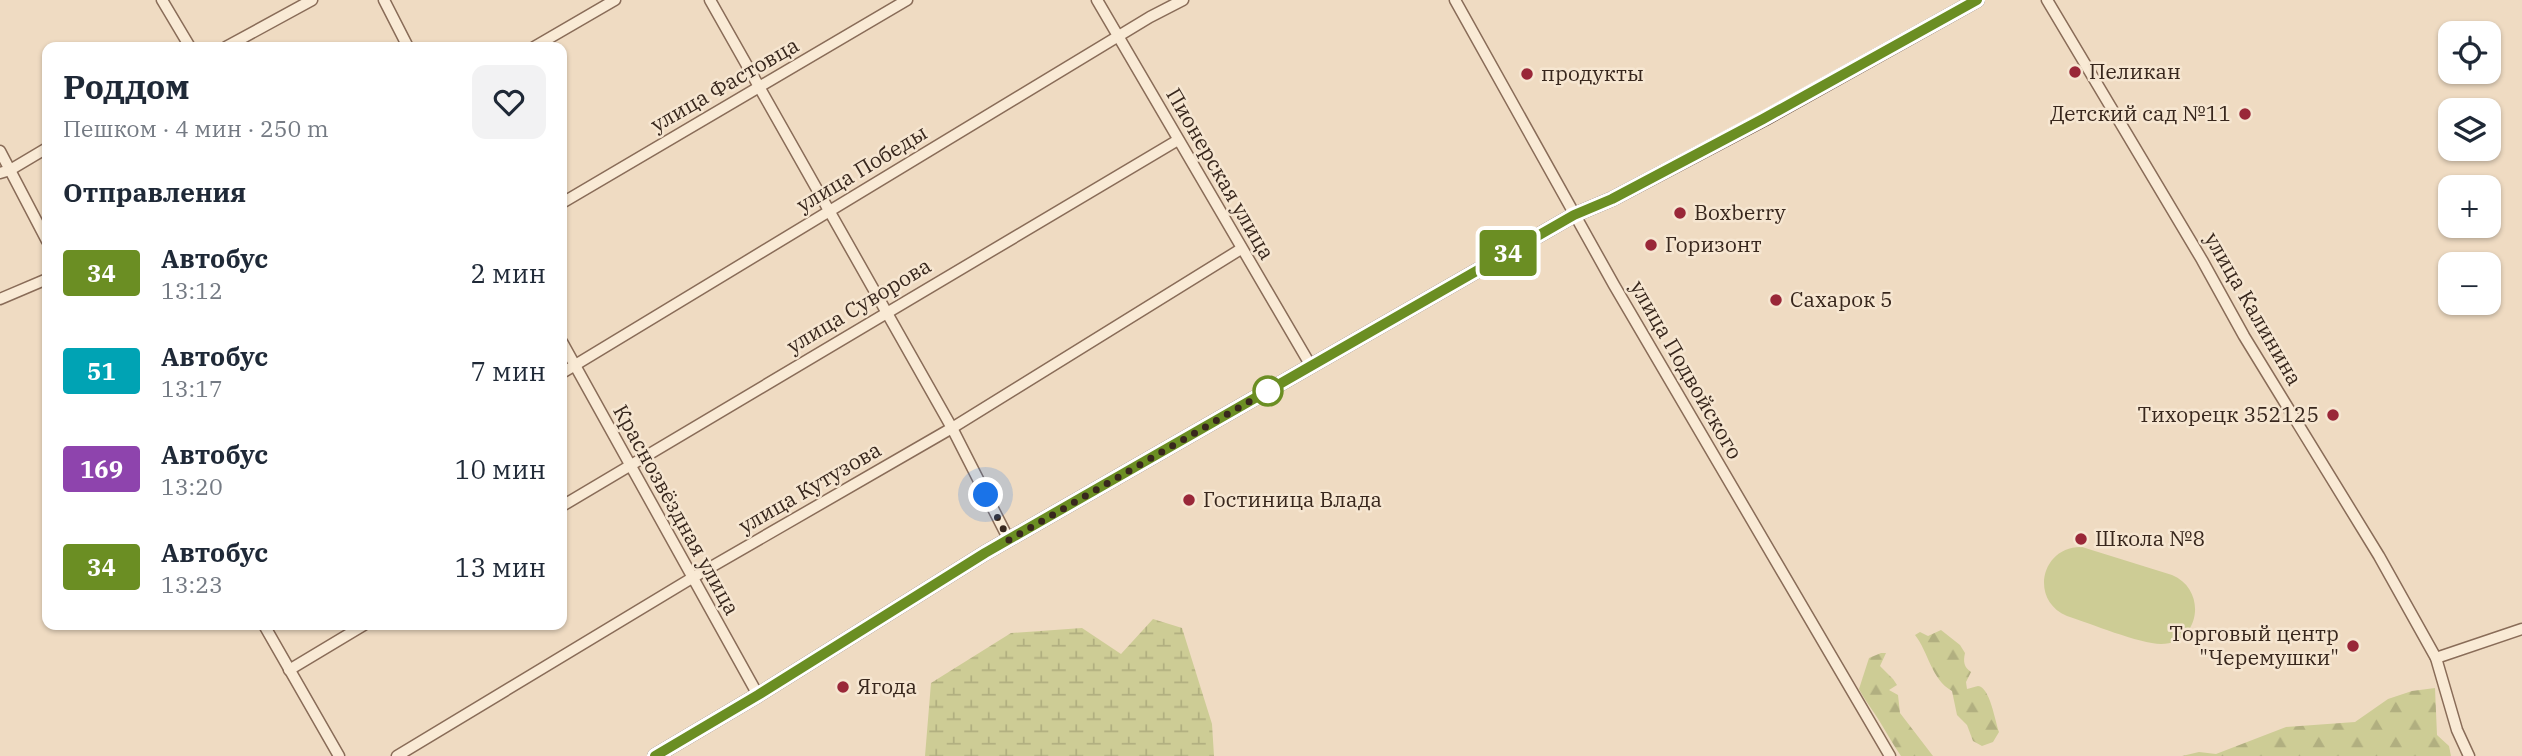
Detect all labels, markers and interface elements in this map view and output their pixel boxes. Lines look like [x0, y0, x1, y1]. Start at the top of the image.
map controls [2438, 21, 2501, 315]
button: locate [2438, 21, 2501, 84]
street label: улица Фастовца [645, 30, 804, 138]
place label: Пеликан [2089, 57, 2181, 85]
place label: продукты [1541, 59, 1644, 87]
marker: Пеликан [2067, 64, 2083, 80]
text: Роддом [63, 65, 190, 108]
button: heart [472, 65, 546, 139]
marker: продукты [1519, 66, 1535, 82]
street label: Пионерская улица [1160, 82, 1282, 265]
button: layers [2438, 98, 2501, 161]
place label: Детский сад №11 [2050, 99, 2231, 127]
marker: Детский сад №11 [2237, 106, 2253, 122]
text: Пешком · 4 мин · 250 m [63, 113, 329, 143]
street label: улица Победы [791, 118, 932, 218]
text: Отправления [63, 175, 246, 209]
button: + [2438, 175, 2501, 238]
place label: Boxberry [1694, 198, 1787, 226]
marker: Boxberry [1672, 205, 1688, 221]
street label: улица Калинина [2199, 227, 2309, 390]
line badge: 34 [1476, 230, 1540, 276]
place label: Горизонт [1665, 230, 1762, 258]
text: 34 [1494, 237, 1522, 269]
marker: Горизонт [1643, 237, 1659, 253]
text: Автобус [161, 241, 268, 275]
street label: улица Суворова [781, 251, 936, 359]
button: − [2438, 252, 2501, 315]
text: 2 мин [470, 256, 546, 290]
text: 34 [87, 257, 116, 289]
text: 13:12 [161, 275, 223, 305]
street label: улица Подвойского [1624, 275, 1750, 464]
place label: Сахарок 5 [1790, 285, 1893, 313]
marker: Сахарок 5 [1768, 292, 1784, 308]
text: Автобус [161, 339, 268, 373]
text: 7 мин [470, 354, 546, 388]
text: 51 [87, 355, 116, 387]
text: 13:17 [161, 373, 223, 403]
unlabelled marker [1253, 376, 1283, 406]
street label: Краснозвёздная улица [607, 399, 746, 620]
place label: Тихорецк 352125 [2138, 400, 2319, 428]
marker: Тихорецк 352125 [2325, 407, 2341, 423]
street label: улица Кутузова [733, 435, 886, 539]
text: Автобус [161, 437, 268, 471]
text: 10 мин [455, 452, 546, 486]
text: 169 [80, 453, 123, 485]
text: 13:20 [161, 471, 223, 501]
your location [968, 477, 1003, 512]
place label: Гостиница Влада [1203, 485, 1382, 513]
marker: Гостиница Влада [1181, 492, 1197, 508]
place label: Школа №8 [2095, 524, 2205, 552]
marker: Школа №8 [2073, 531, 2089, 547]
text: Автобус [161, 535, 268, 569]
text: 13 мин [455, 550, 546, 584]
text: 34 [87, 551, 116, 583]
text: 13:23 [161, 569, 223, 599]
place label: Торговый центр "Черемушки" [2169, 619, 2339, 671]
marker: Торговый центр "Черемушки" [2345, 638, 2361, 654]
place label: Ягода [857, 672, 917, 700]
marker: Ягода [835, 679, 851, 695]

